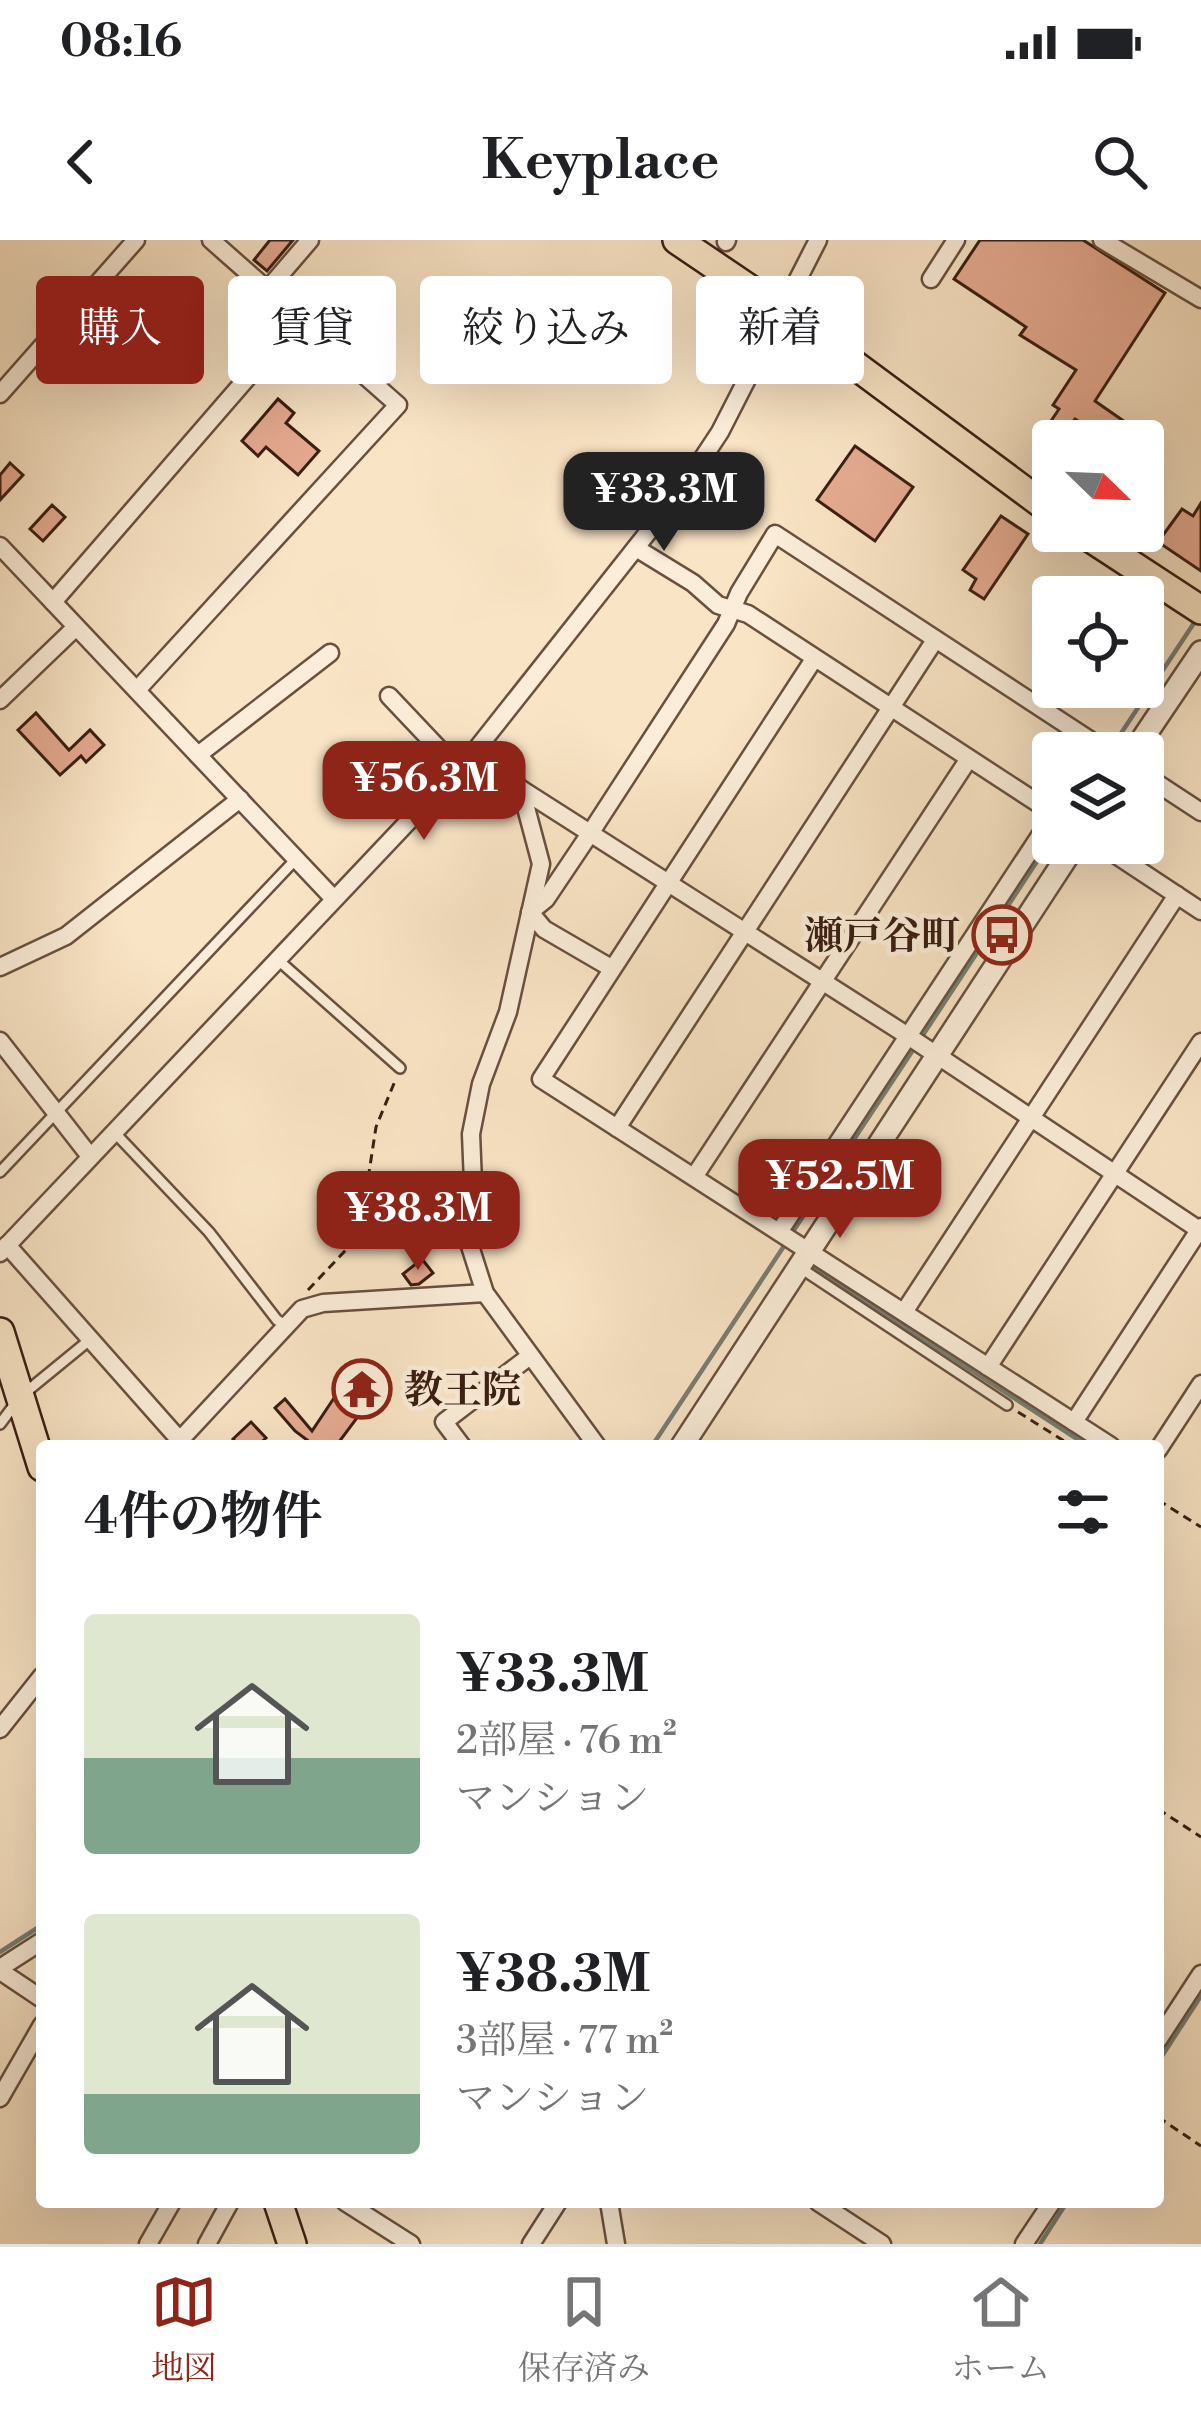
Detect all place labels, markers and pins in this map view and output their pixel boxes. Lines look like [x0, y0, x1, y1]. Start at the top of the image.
pin: ¥33.3M [566, 452, 762, 554]
pin: ¥56.3M [326, 741, 522, 843]
bus stop icon: 瀬戸谷町 [971, 904, 1033, 966]
place label: 瀬戸谷町 [804, 913, 960, 962]
pin: ¥52.5M [742, 1139, 938, 1241]
pin: ¥38.3M [320, 1171, 516, 1273]
temple icon: 教王院 [331, 1358, 393, 1420]
place label: 教王院 [404, 1367, 521, 1416]

